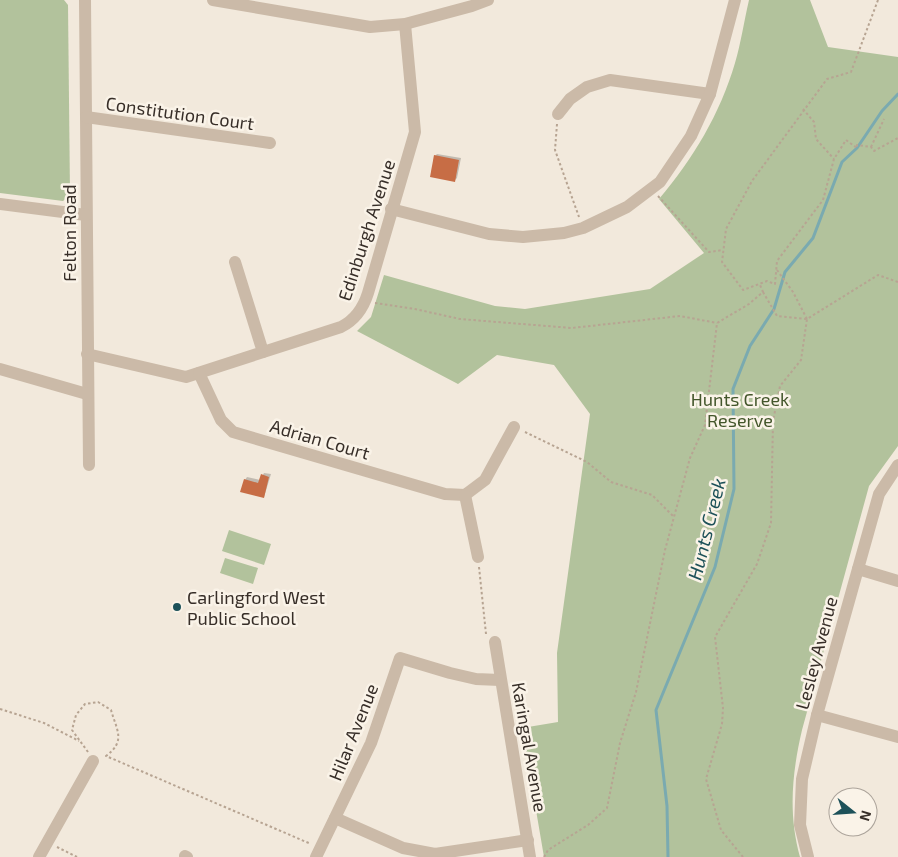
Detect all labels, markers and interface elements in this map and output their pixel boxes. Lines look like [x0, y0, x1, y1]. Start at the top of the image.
street label: Constitution Court [105, 92, 256, 134]
street label: Edinburgh Avenue [333, 157, 399, 303]
street label: Felton Road [58, 184, 80, 282]
park label: Hunts Creek Reserve [691, 388, 789, 431]
street label: Adrian Court [268, 414, 372, 464]
water label: Hunts Creek [682, 476, 730, 582]
place label: Carlingford West Public School [187, 586, 325, 629]
street label: Lesley Avenue [790, 594, 842, 712]
marker: Carlingford West Public School [171, 601, 183, 613]
street label: Hilar Avenue [324, 680, 382, 784]
street label: Karingal Avenue [508, 680, 552, 814]
north arrow [828, 787, 878, 837]
text: N [856, 809, 876, 823]

